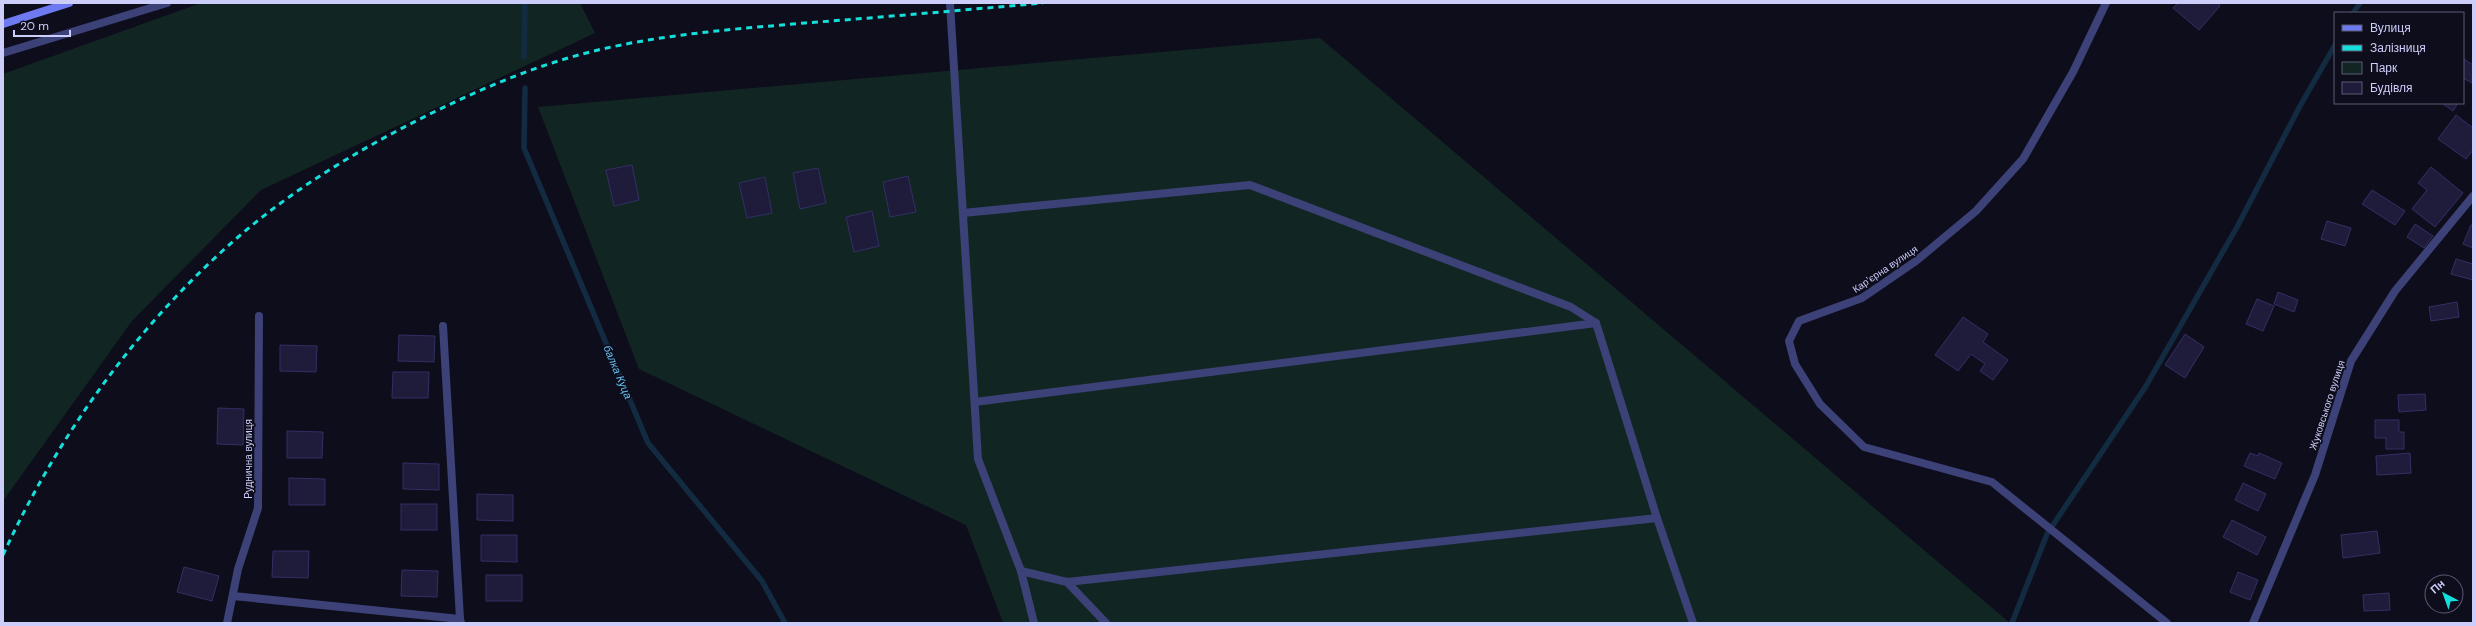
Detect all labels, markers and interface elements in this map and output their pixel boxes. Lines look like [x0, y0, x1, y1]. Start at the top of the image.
scale bar [14, 12, 70, 38]
legend [2334, 12, 2464, 104]
text: 20 m [20, 18, 49, 34]
text: Вулиця [2370, 20, 2411, 36]
text: Залізниця [2370, 40, 2426, 56]
text: Парк [2370, 60, 2398, 76]
text: Будівля [2370, 80, 2412, 96]
street label: Карʼєрна вулиця [1850, 242, 1920, 296]
water label: балка Куца [600, 343, 636, 401]
street label: Жуковського вулиця [2306, 358, 2348, 452]
street label: Руднична вулиця [242, 419, 255, 499]
north arrow [2424, 574, 2464, 614]
text: Пн [2427, 576, 2448, 597]

